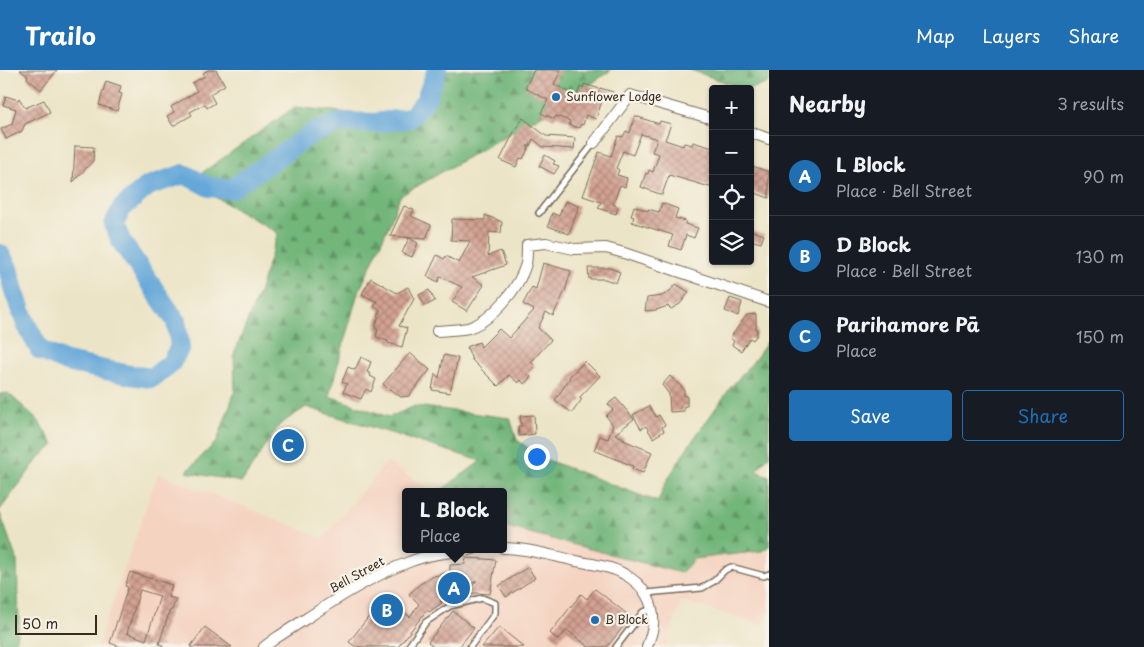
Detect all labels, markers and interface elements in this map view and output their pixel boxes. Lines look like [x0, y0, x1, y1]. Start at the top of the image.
text: Trailo [25, 17, 96, 53]
text: Map [916, 22, 955, 49]
text: Layers [983, 22, 1040, 49]
text: Share [1068, 22, 1119, 49]
map controls [709, 85, 754, 265]
button: + [709, 85, 754, 130]
place label: Sunflower Lodge [566, 87, 662, 105]
text: Nearby [789, 87, 866, 119]
marker: Sunflower Lodge [550, 91, 562, 103]
text: 3 results [1057, 91, 1124, 115]
button: − [709, 130, 754, 175]
text: L Block [836, 150, 906, 178]
text: A [799, 164, 811, 188]
text: 90 m [1083, 164, 1124, 188]
button: locate [709, 175, 754, 220]
text: Place · Bell Street [836, 178, 972, 202]
button: layers [709, 220, 754, 265]
text: D Block [836, 230, 911, 258]
text: B [800, 244, 810, 268]
text: 130 m [1076, 244, 1124, 268]
text: Place · Bell Street [836, 258, 972, 282]
text: Parihamore Pā [836, 310, 980, 338]
text: C [799, 324, 811, 348]
text: 150 m [1076, 324, 1124, 348]
text: Place [836, 338, 877, 362]
button: Save [789, 390, 952, 441]
button: Share [962, 390, 1124, 441]
pin: C [272, 426, 304, 464]
your location [524, 444, 550, 470]
popup [402, 488, 507, 553]
text: L Block [420, 495, 489, 523]
text: Place [420, 523, 461, 547]
street label: Bell Street [326, 551, 388, 597]
pin: A [438, 569, 470, 607]
pin: B [371, 591, 403, 629]
place label: B Block [605, 610, 648, 628]
scale bar [15, 612, 98, 635]
text: 50 m [22, 613, 58, 634]
marker: B Block [589, 614, 601, 626]

